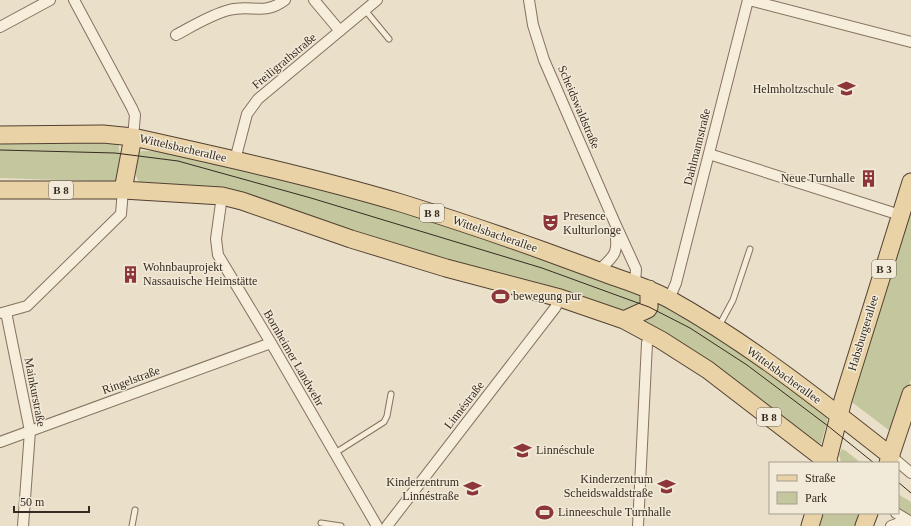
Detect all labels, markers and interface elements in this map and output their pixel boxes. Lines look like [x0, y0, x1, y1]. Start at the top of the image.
street label: Freiligrathstraße [249, 30, 319, 92]
street label: Scheidswaldstraße [555, 63, 603, 151]
school or university icon: Helmholtzschule [837, 79, 857, 99]
place label: Helmholtzschule [753, 82, 834, 96]
street label: Dahlmannstraße [681, 107, 713, 187]
street label: Wittelsbacherallee [138, 131, 228, 165]
building icon: Neue Turnhalle [858, 168, 878, 188]
place label: Neue Turnhalle [781, 171, 855, 185]
road number: B 8 [49, 181, 73, 199]
road number: B 8 [420, 204, 444, 222]
place label: Presence Kulturlonge [563, 209, 621, 237]
street label: Wittelsbacherallee [451, 213, 539, 255]
theatre icon: Presence Kulturlonge [540, 213, 560, 233]
place label: Wohnbauprojekt Nassauische Heimstätte [143, 260, 257, 288]
road number: B 3 [872, 260, 896, 278]
building icon: Wohnbauprojekt Nassauische Heimstätte [120, 264, 140, 284]
sports icon: bewegung pur [490, 286, 510, 306]
place label: bewegung pur [513, 289, 581, 303]
street label: Habsburgerallee [845, 293, 881, 373]
street label: Bornheimer Landwehr [261, 307, 327, 409]
street label: Wittelsbacherallee [744, 343, 824, 407]
street label: Mainkurstraße [21, 356, 49, 428]
street label: Ringelstraße [100, 363, 162, 397]
street label: Linnéstraße [441, 378, 487, 432]
road number: B 8 [757, 408, 781, 426]
school or university icon: Linnéschule [513, 440, 533, 460]
place label: Linnéschule [536, 443, 595, 457]
legend [769, 462, 899, 514]
text: Straße [805, 471, 836, 485]
place label: Kinderzentrum Scheidswaldstraße [564, 472, 654, 500]
place label: Kinderzentrum Linnéstraße [386, 475, 460, 503]
school or university icon: Kinderzentrum Scheidswaldstraße [656, 476, 676, 496]
school or university icon: Kinderzentrum Linnéstraße [462, 479, 482, 499]
scale bar [14, 488, 89, 514]
text: Park [805, 491, 827, 505]
text: 50 m [20, 495, 45, 509]
sports icon: Linneeschule Turnhalle [535, 502, 555, 522]
place label: Linneeschule Turnhalle [558, 505, 671, 519]

